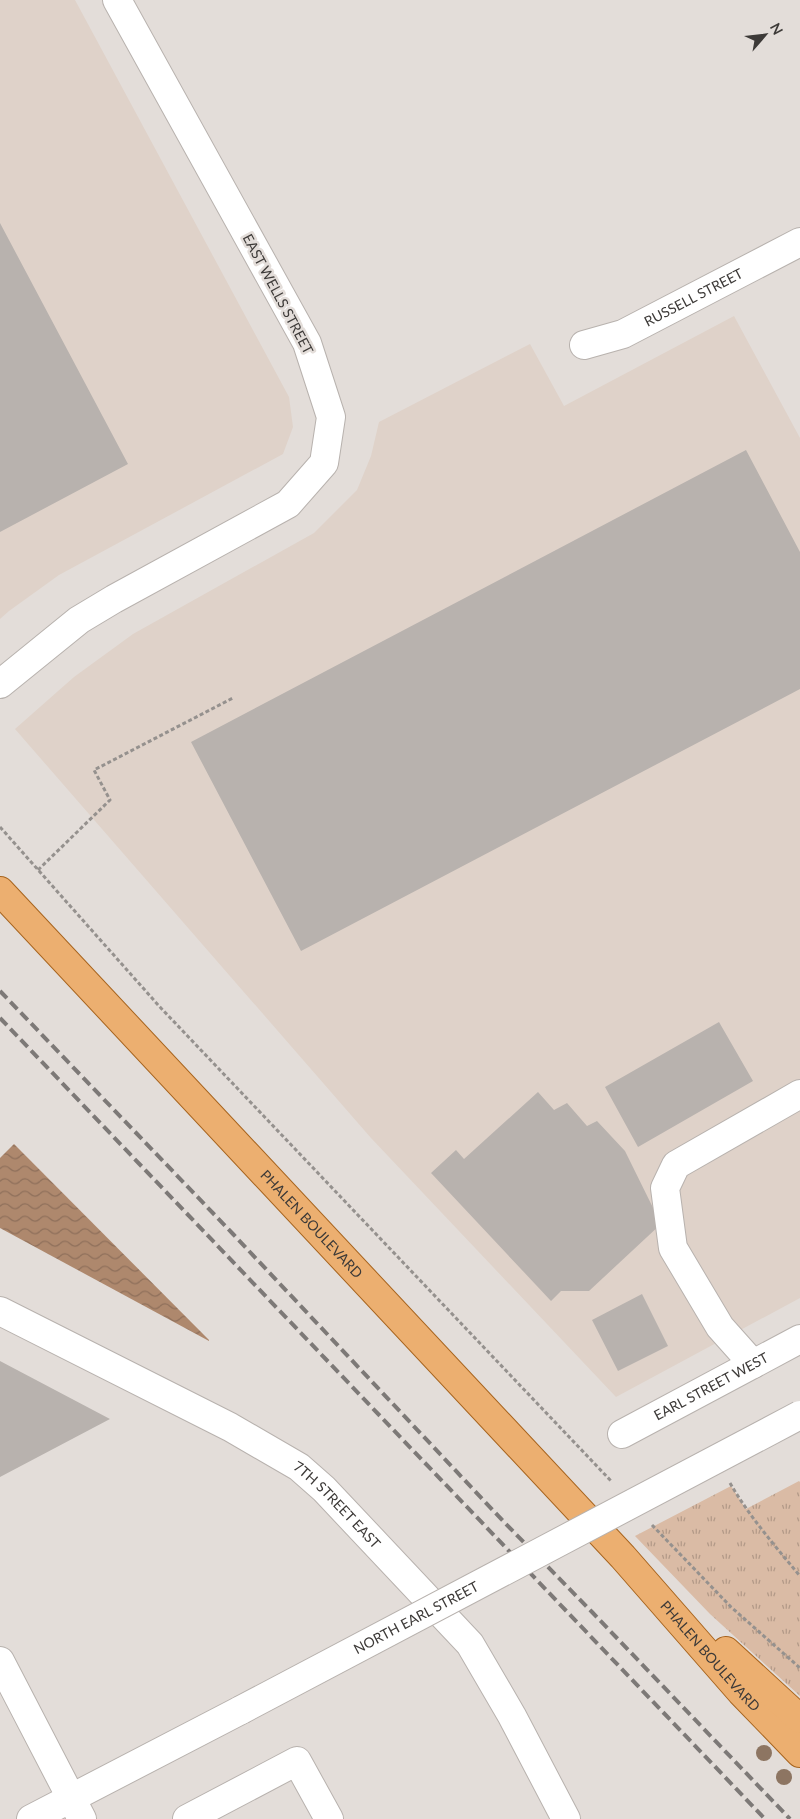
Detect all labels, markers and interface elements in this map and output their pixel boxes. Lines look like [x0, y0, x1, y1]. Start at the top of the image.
north arrow [740, 10, 790, 60]
text: N [767, 20, 787, 37]
street label: EAST WELLS STREET [240, 231, 318, 357]
street label: RUSSELL STREET [641, 264, 746, 330]
street label: PHALEN BOULEVARD [257, 1166, 367, 1281]
street label: EARL STREET WEST [651, 1348, 772, 1423]
street label: 7TH STREET EAST [291, 1457, 385, 1552]
street label: NORTH EARL STREET [351, 1577, 482, 1657]
street label: PHALEN BOULEVARD [657, 1597, 764, 1715]

